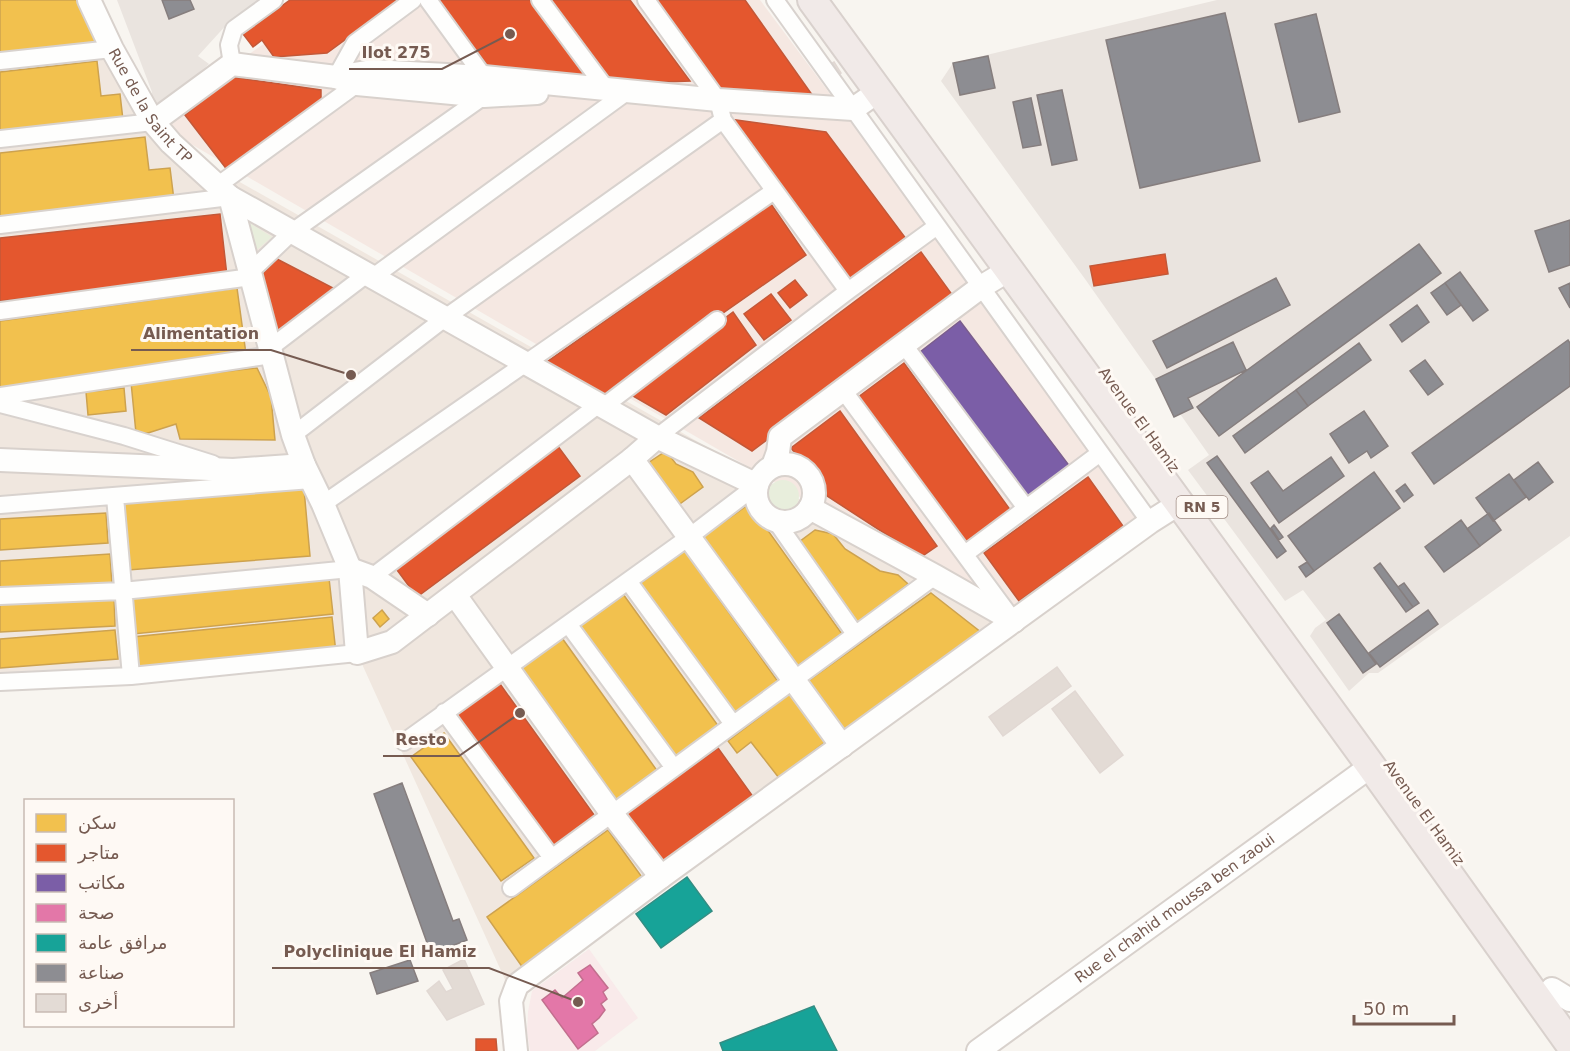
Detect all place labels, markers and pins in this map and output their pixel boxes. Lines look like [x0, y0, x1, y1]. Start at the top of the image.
callout: Ilot 275 [349, 35, 442, 69]
callout: Alimentation [131, 316, 271, 350]
callout: Resto [383, 722, 459, 756]
callout: Polyclinique El Hamiz [272, 934, 489, 968]

